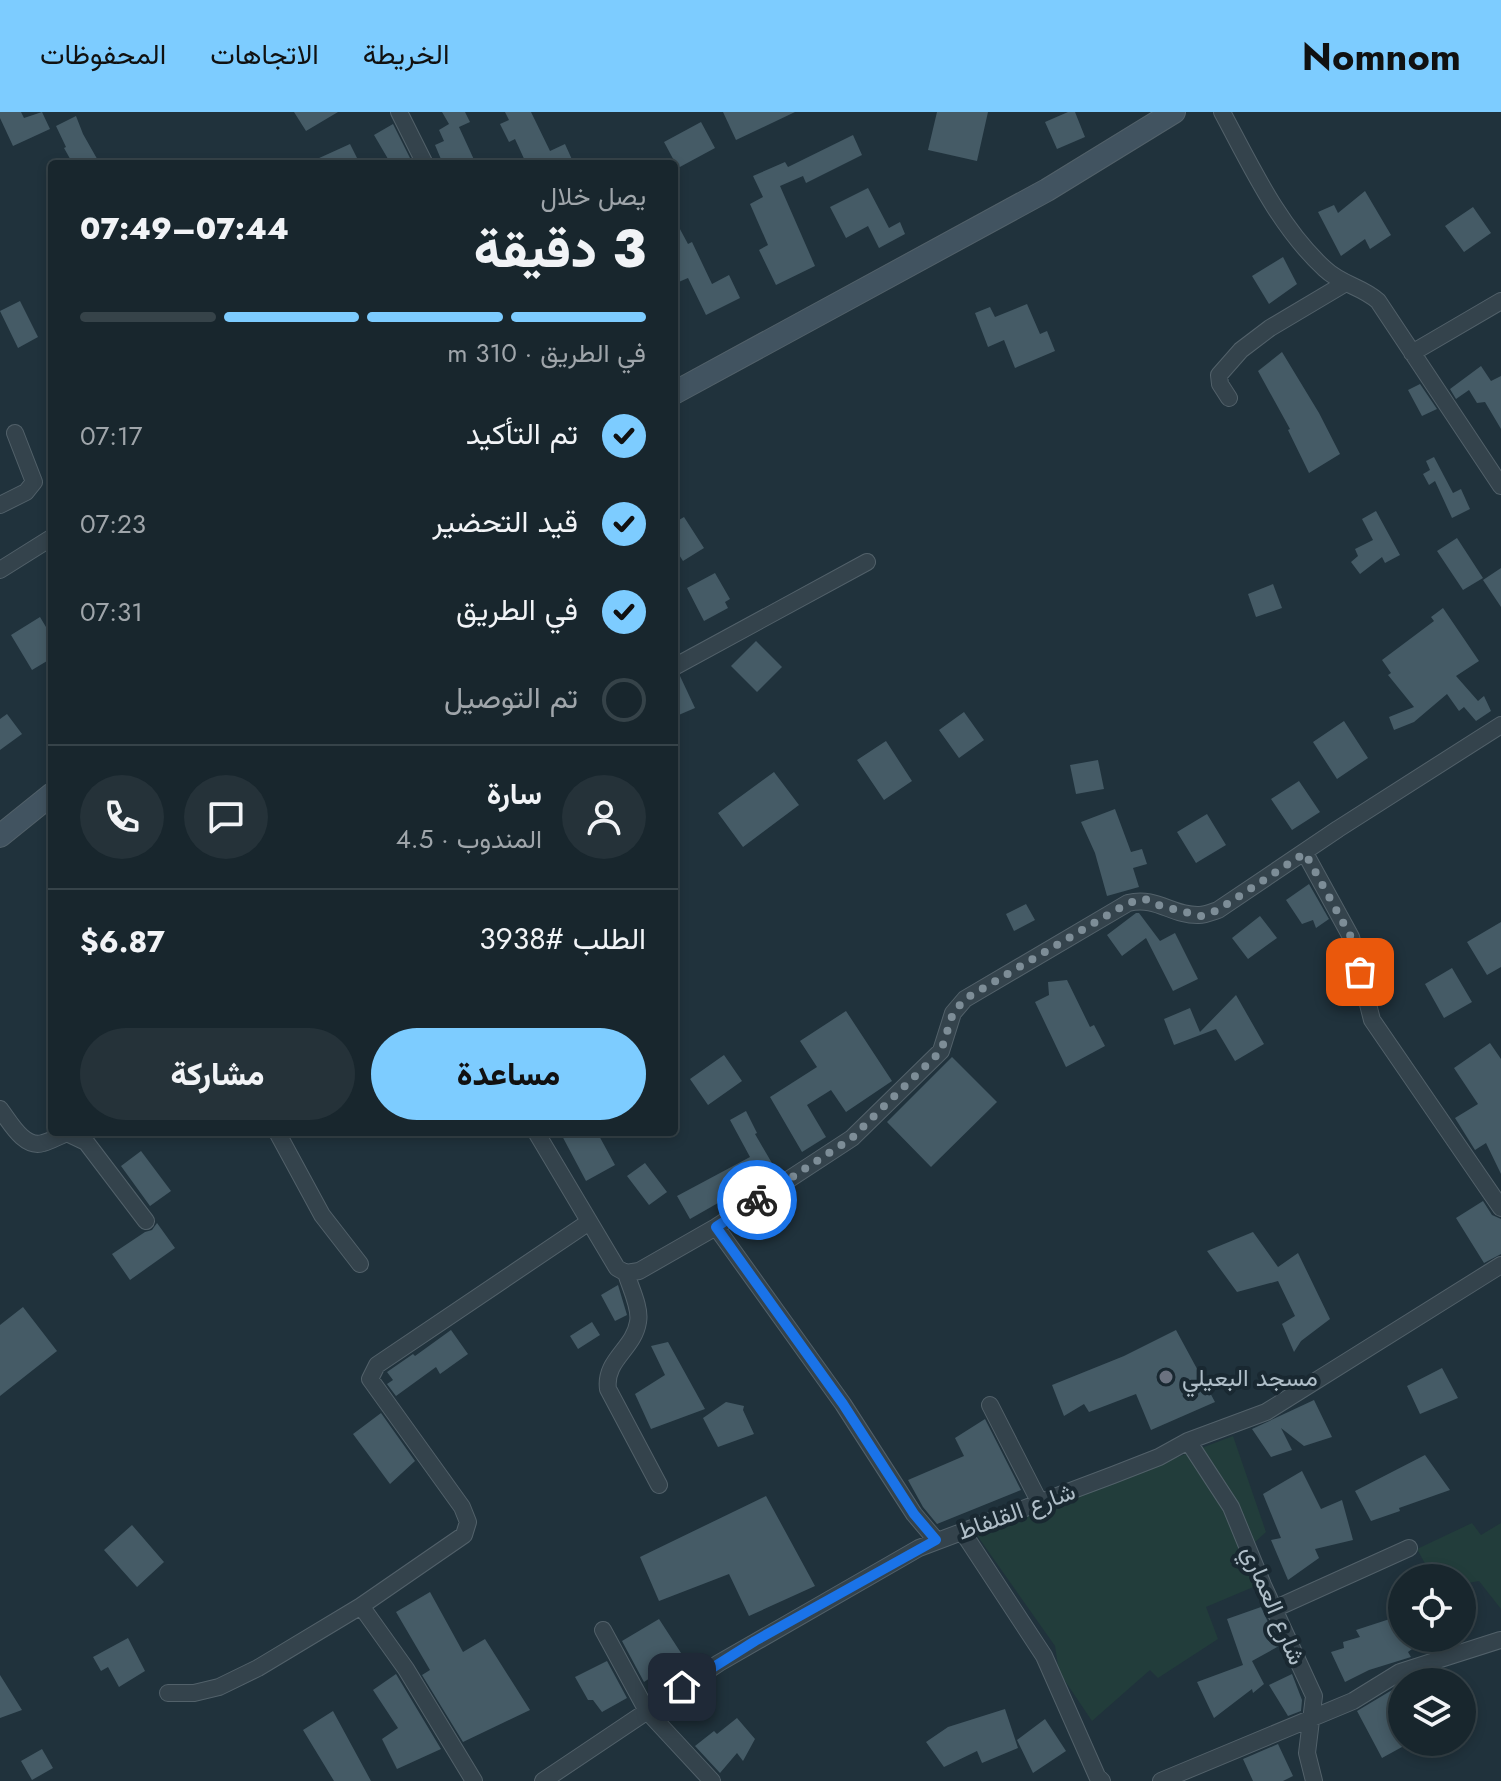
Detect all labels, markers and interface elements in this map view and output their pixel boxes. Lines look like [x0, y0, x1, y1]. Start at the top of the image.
text: Nomnom [1302, 29, 1461, 84]
text: المحفوظات [40, 34, 166, 75]
text: الاتجاهات [210, 34, 319, 75]
text: الخريطة [363, 34, 449, 75]
text: يصل خلال [541, 177, 646, 215]
text: 07:44–07:49 [80, 207, 289, 250]
text: 3 دقيقة [474, 211, 646, 287]
text: في الطريق · 310 m [447, 334, 646, 372]
text: تم التأكيد [466, 412, 578, 455]
icon: check [602, 414, 646, 458]
text: 07:17 [80, 417, 142, 455]
text: قيد التحضير [432, 500, 578, 543]
icon: check [602, 502, 646, 546]
text: 07:23 [80, 505, 146, 543]
text: في الطريق [456, 588, 578, 631]
icon: check [602, 590, 646, 634]
text: 07:31 [80, 593, 143, 631]
text: تم التوصيل [444, 676, 578, 719]
text: سارة [487, 772, 542, 815]
button: phone [80, 775, 164, 859]
button: chat [184, 775, 268, 859]
button: person [562, 775, 646, 859]
text: المندوب · 4.5 [396, 820, 542, 858]
text: الطلب #3938 [479, 917, 646, 960]
text: $6.87 [80, 920, 165, 963]
pin [1326, 938, 1394, 1006]
icon: bag [1338, 950, 1382, 994]
button: مشاركة [80, 1028, 355, 1120]
button: مساعدة [371, 1028, 646, 1120]
courier [717, 1160, 797, 1240]
icon: bike [735, 1178, 779, 1222]
place label: مسجد البعيلي [1182, 1360, 1318, 1397]
marker: مسجد البعيلي [1157, 1368, 1175, 1386]
street label: شارع القلفاط [952, 1473, 1080, 1549]
street label: شارع العماري [1231, 1540, 1315, 1671]
map controls [1388, 1564, 1476, 1756]
button: locate [1388, 1564, 1476, 1652]
pin [648, 1653, 716, 1721]
icon: home [660, 1665, 704, 1709]
button: layers [1388, 1668, 1476, 1756]

